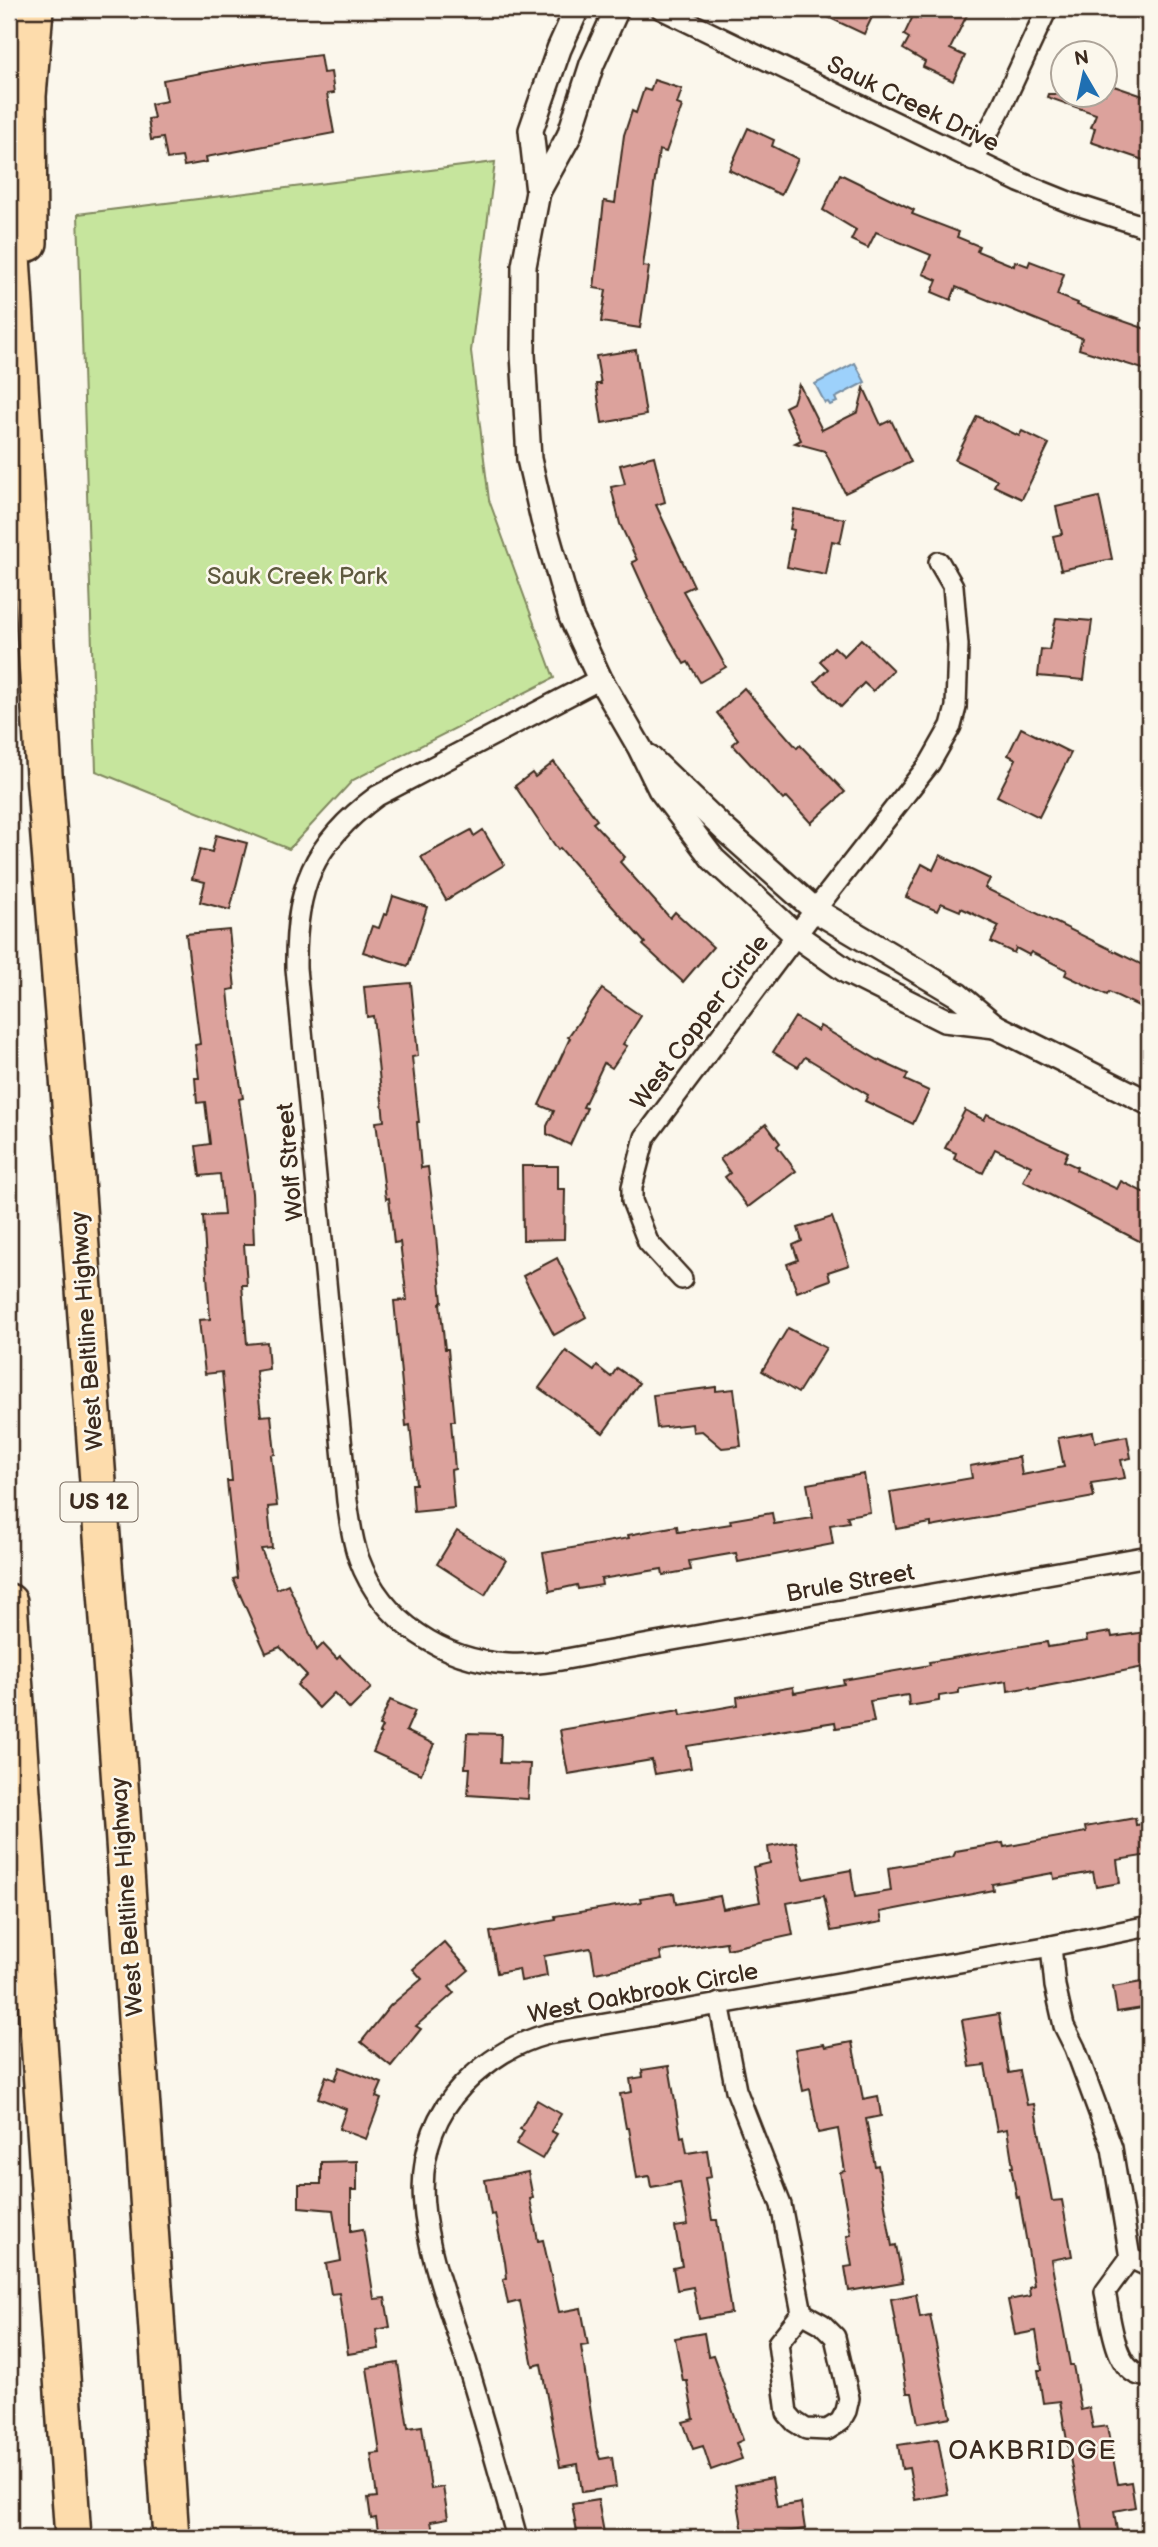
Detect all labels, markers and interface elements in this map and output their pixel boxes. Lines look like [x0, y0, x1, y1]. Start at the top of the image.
north arrow [1050, 38, 1120, 108]
text: N [1073, 46, 1090, 71]
street label: Sauk Creek Drive [822, 50, 1004, 158]
park label: Sauk Creek Park [207, 562, 387, 591]
street label: West Copper Circle [625, 929, 775, 1115]
street label: Wolf Street [270, 1101, 310, 1222]
street label: West Beltline Highway [64, 1210, 110, 1451]
road number: US 12 [60, 1483, 138, 1522]
street label: Brule Street [784, 1557, 917, 1609]
street label: West Beltline Highway [104, 1776, 150, 2017]
street label: West Oakbrook Circle [525, 1956, 761, 2030]
district label: OAKBRIDGE [948, 2436, 1118, 2467]

